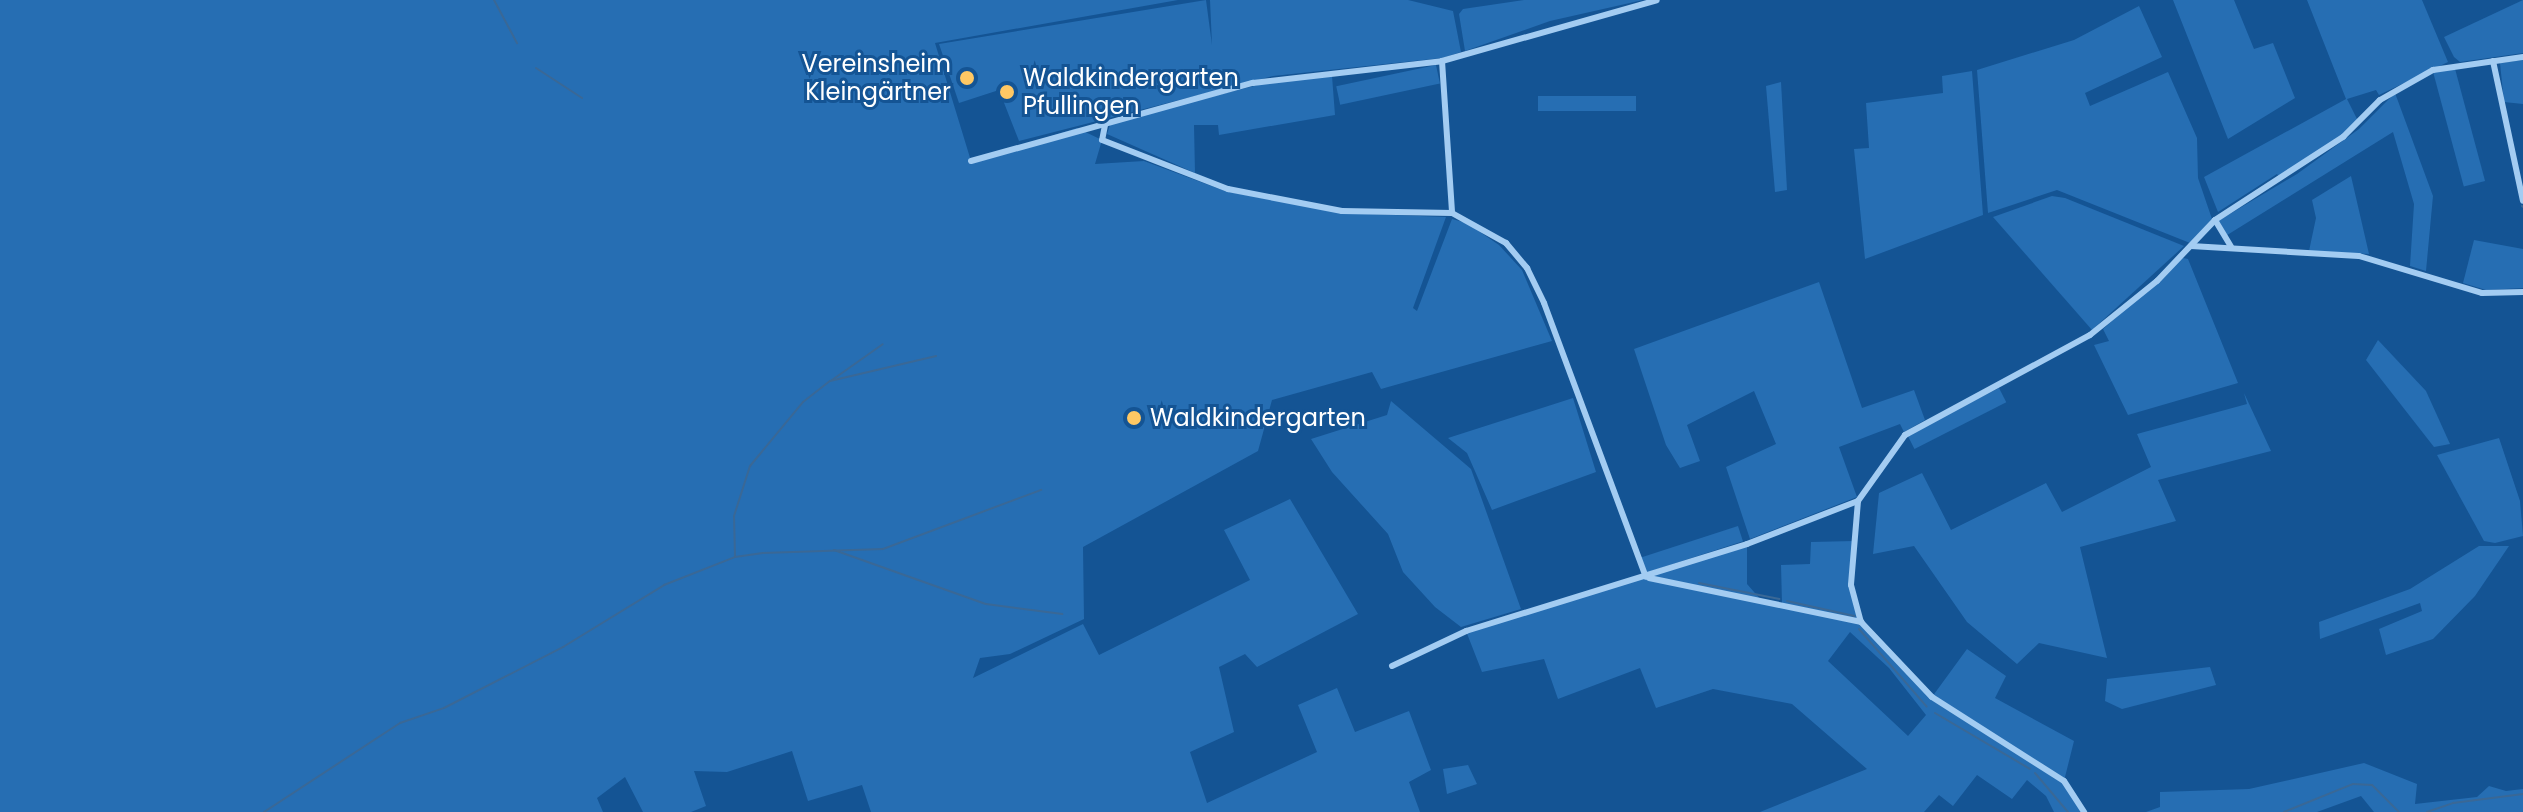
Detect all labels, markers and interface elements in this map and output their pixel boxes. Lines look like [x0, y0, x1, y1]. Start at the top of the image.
place label: Vereinsheim Kleingärtner [801, 50, 951, 106]
place label: Waldkindergarten Pfullingen [1023, 64, 1239, 120]
marker: Vereinsheim Kleingärtner [958, 69, 976, 87]
marker: Waldkindergarten Pfullingen [998, 83, 1016, 101]
place label: Waldkindergarten [1150, 404, 1366, 432]
marker: Waldkindergarten [1125, 409, 1143, 427]

